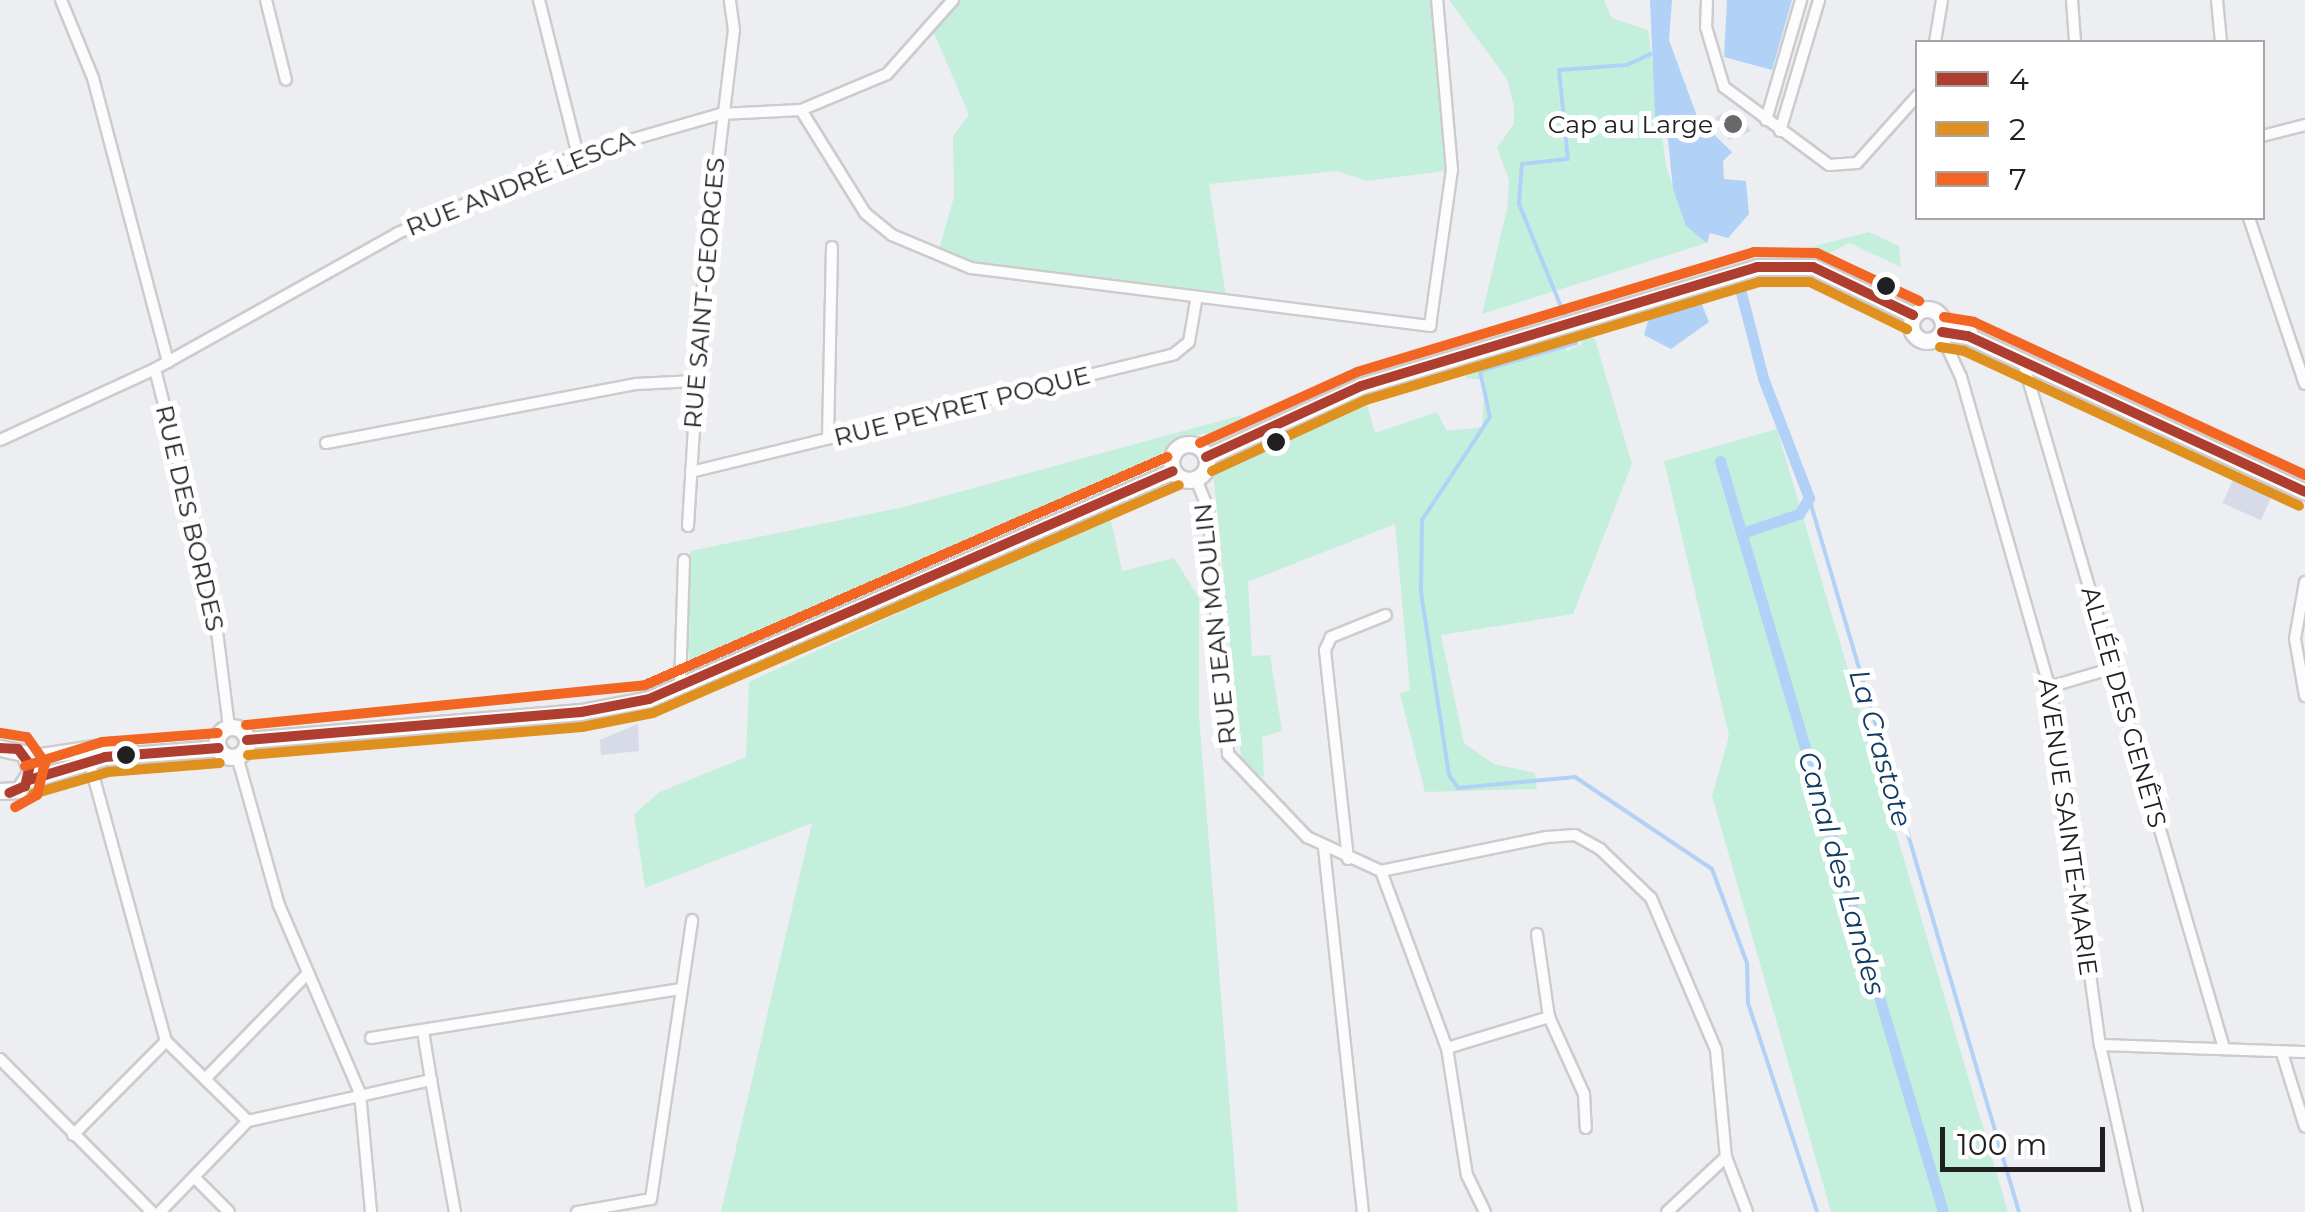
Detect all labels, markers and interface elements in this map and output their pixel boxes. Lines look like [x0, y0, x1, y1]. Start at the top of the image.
legend [1915, 40, 2265, 220]
text: 4 [2009, 61, 2029, 98]
place label: Cap au Large [1548, 109, 1713, 139]
text: 2 [2009, 111, 2026, 148]
marker: Cap au Large [1722, 113, 1744, 135]
street label: RUE ANDRÉ LESCA [402, 123, 638, 243]
street label: RUE SAINT-GEORGES [677, 156, 731, 430]
text: 7 [2009, 161, 2027, 198]
unlabelled marker [1876, 276, 1896, 296]
street label: RUE PEYRET POQUE [831, 360, 1093, 452]
street label: RUE DES BORDES [149, 402, 231, 634]
unlabelled marker [1266, 432, 1286, 452]
street label: RUE JEAN MOULIN [1187, 502, 1243, 746]
street label: ALLÉE DES GENÊTS [2075, 583, 2173, 831]
water label: La Crastote [1842, 665, 1920, 831]
street label: AVENUE SAINTE-MARIE [2032, 677, 2104, 977]
unlabelled marker [116, 745, 136, 765]
water label: Canal des Landes [1791, 747, 1893, 999]
scale bar [1945, 1107, 2110, 1169]
text: 100 m [1957, 1126, 2047, 1163]

